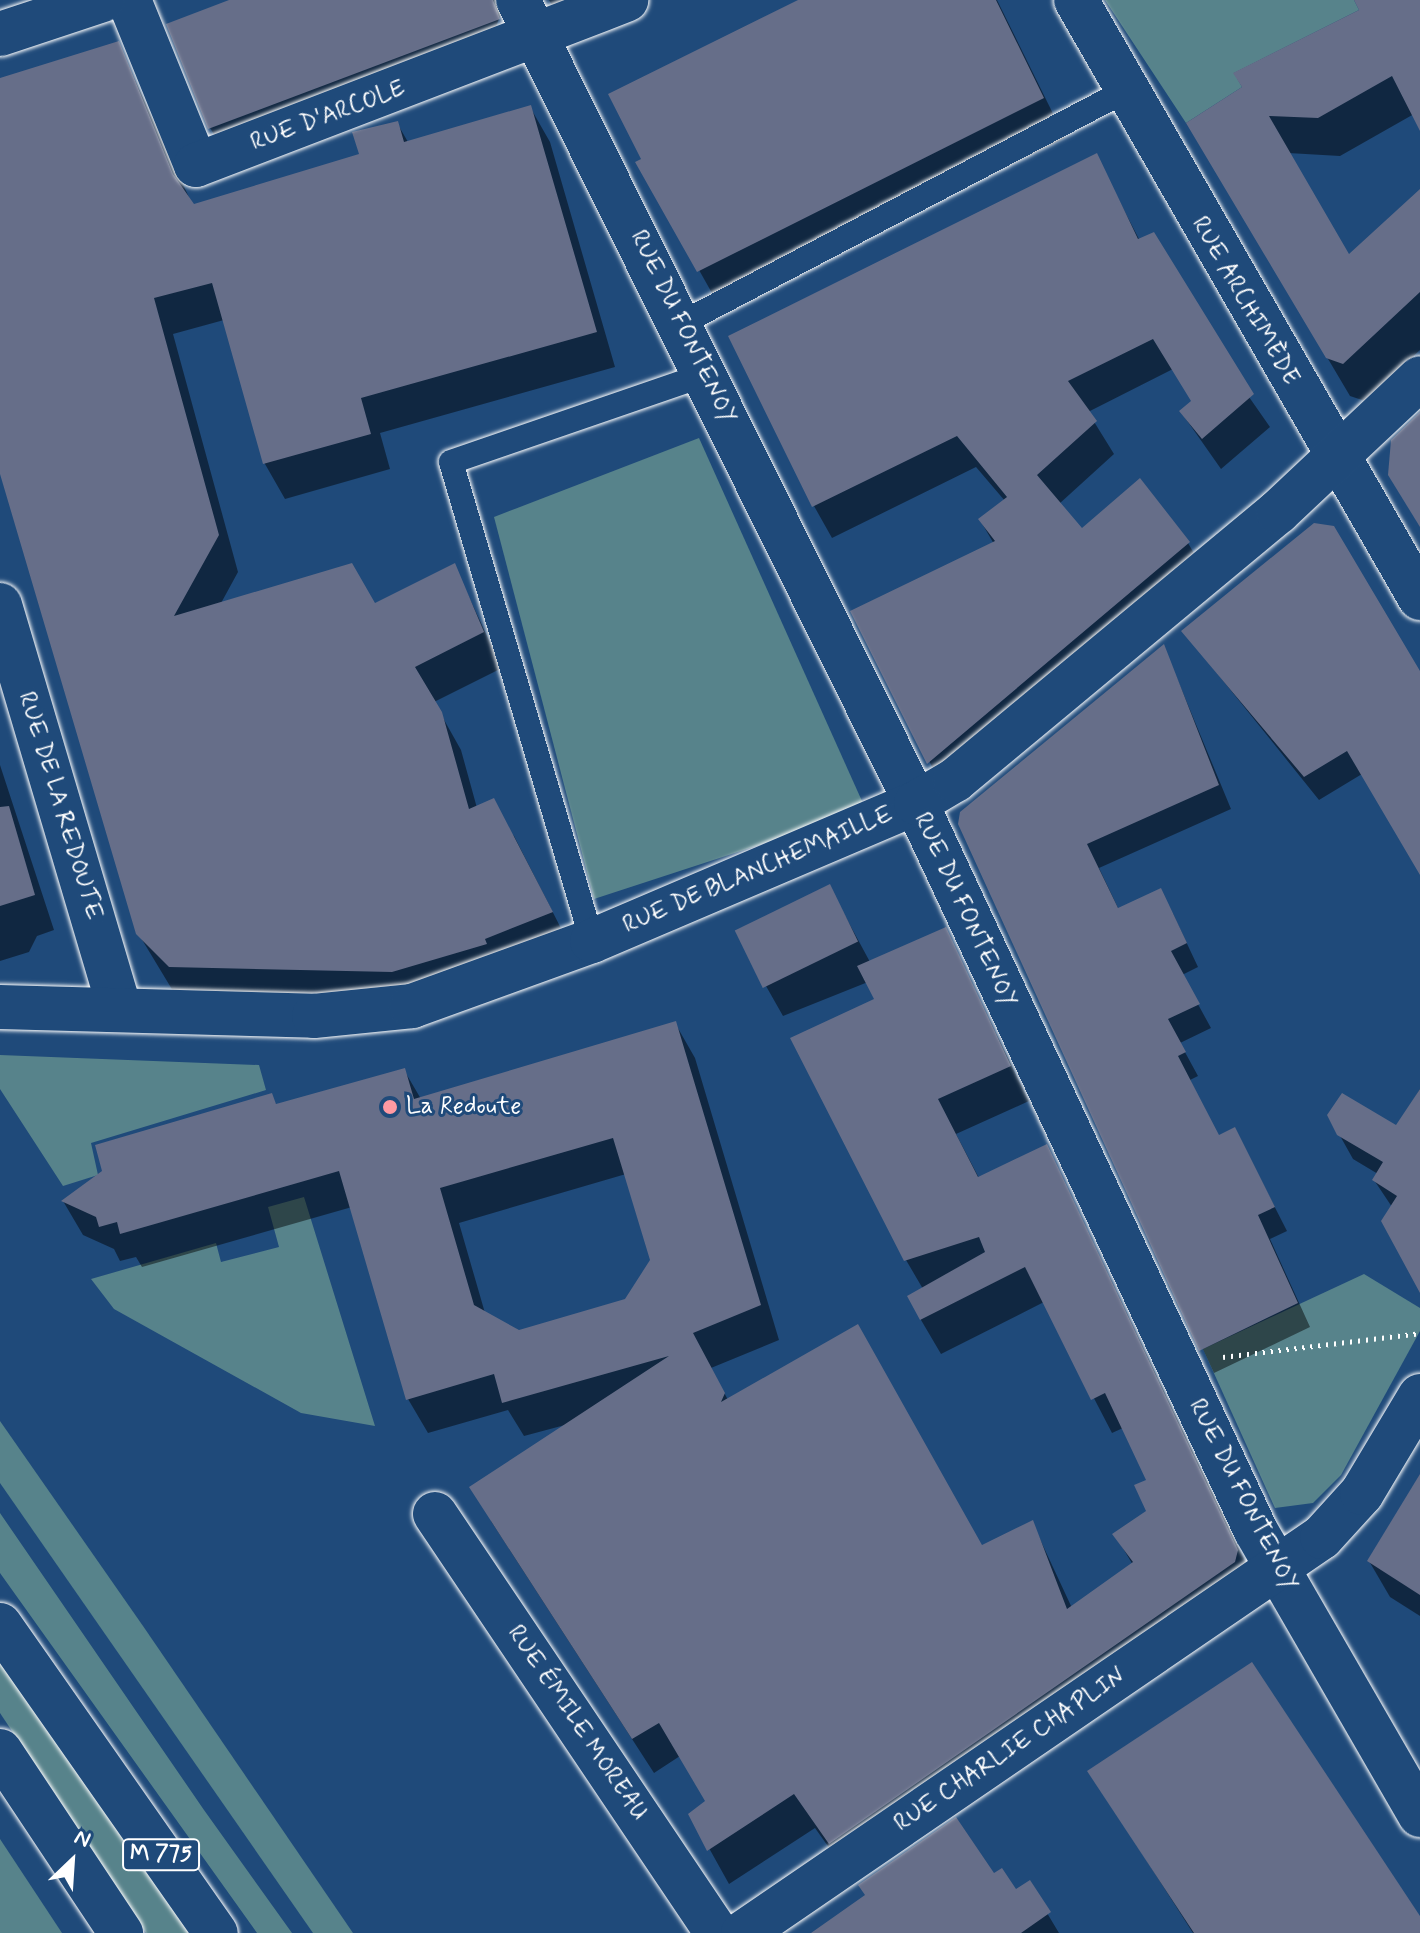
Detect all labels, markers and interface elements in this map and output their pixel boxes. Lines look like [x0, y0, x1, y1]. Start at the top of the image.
street label: RUE D'ARCOLE [247, 75, 409, 157]
street label: RUE ARCHIMÈDE [1185, 211, 1305, 391]
street label: RUE DU FONTENOY [623, 225, 743, 429]
street label: RUE DE LA REDOUTE [12, 691, 108, 921]
street label: RUE DE BLANCHEMAILLE [620, 800, 896, 940]
street label: RUE DU FONTENOY [907, 807, 1023, 1013]
place label: La Redoute [406, 1093, 523, 1121]
marker: La Redoute [381, 1098, 399, 1116]
street label: RUE DU FONTENOY [1182, 1393, 1304, 1597]
street label: RUE ÉMILE MOREAU [499, 1617, 655, 1829]
street label: RUE CHARLIE CHAPLIN [889, 1662, 1131, 1838]
north arrow [32, 1821, 112, 1901]
text: N [70, 1823, 95, 1855]
road number: M 775 [121, 1837, 201, 1873]

